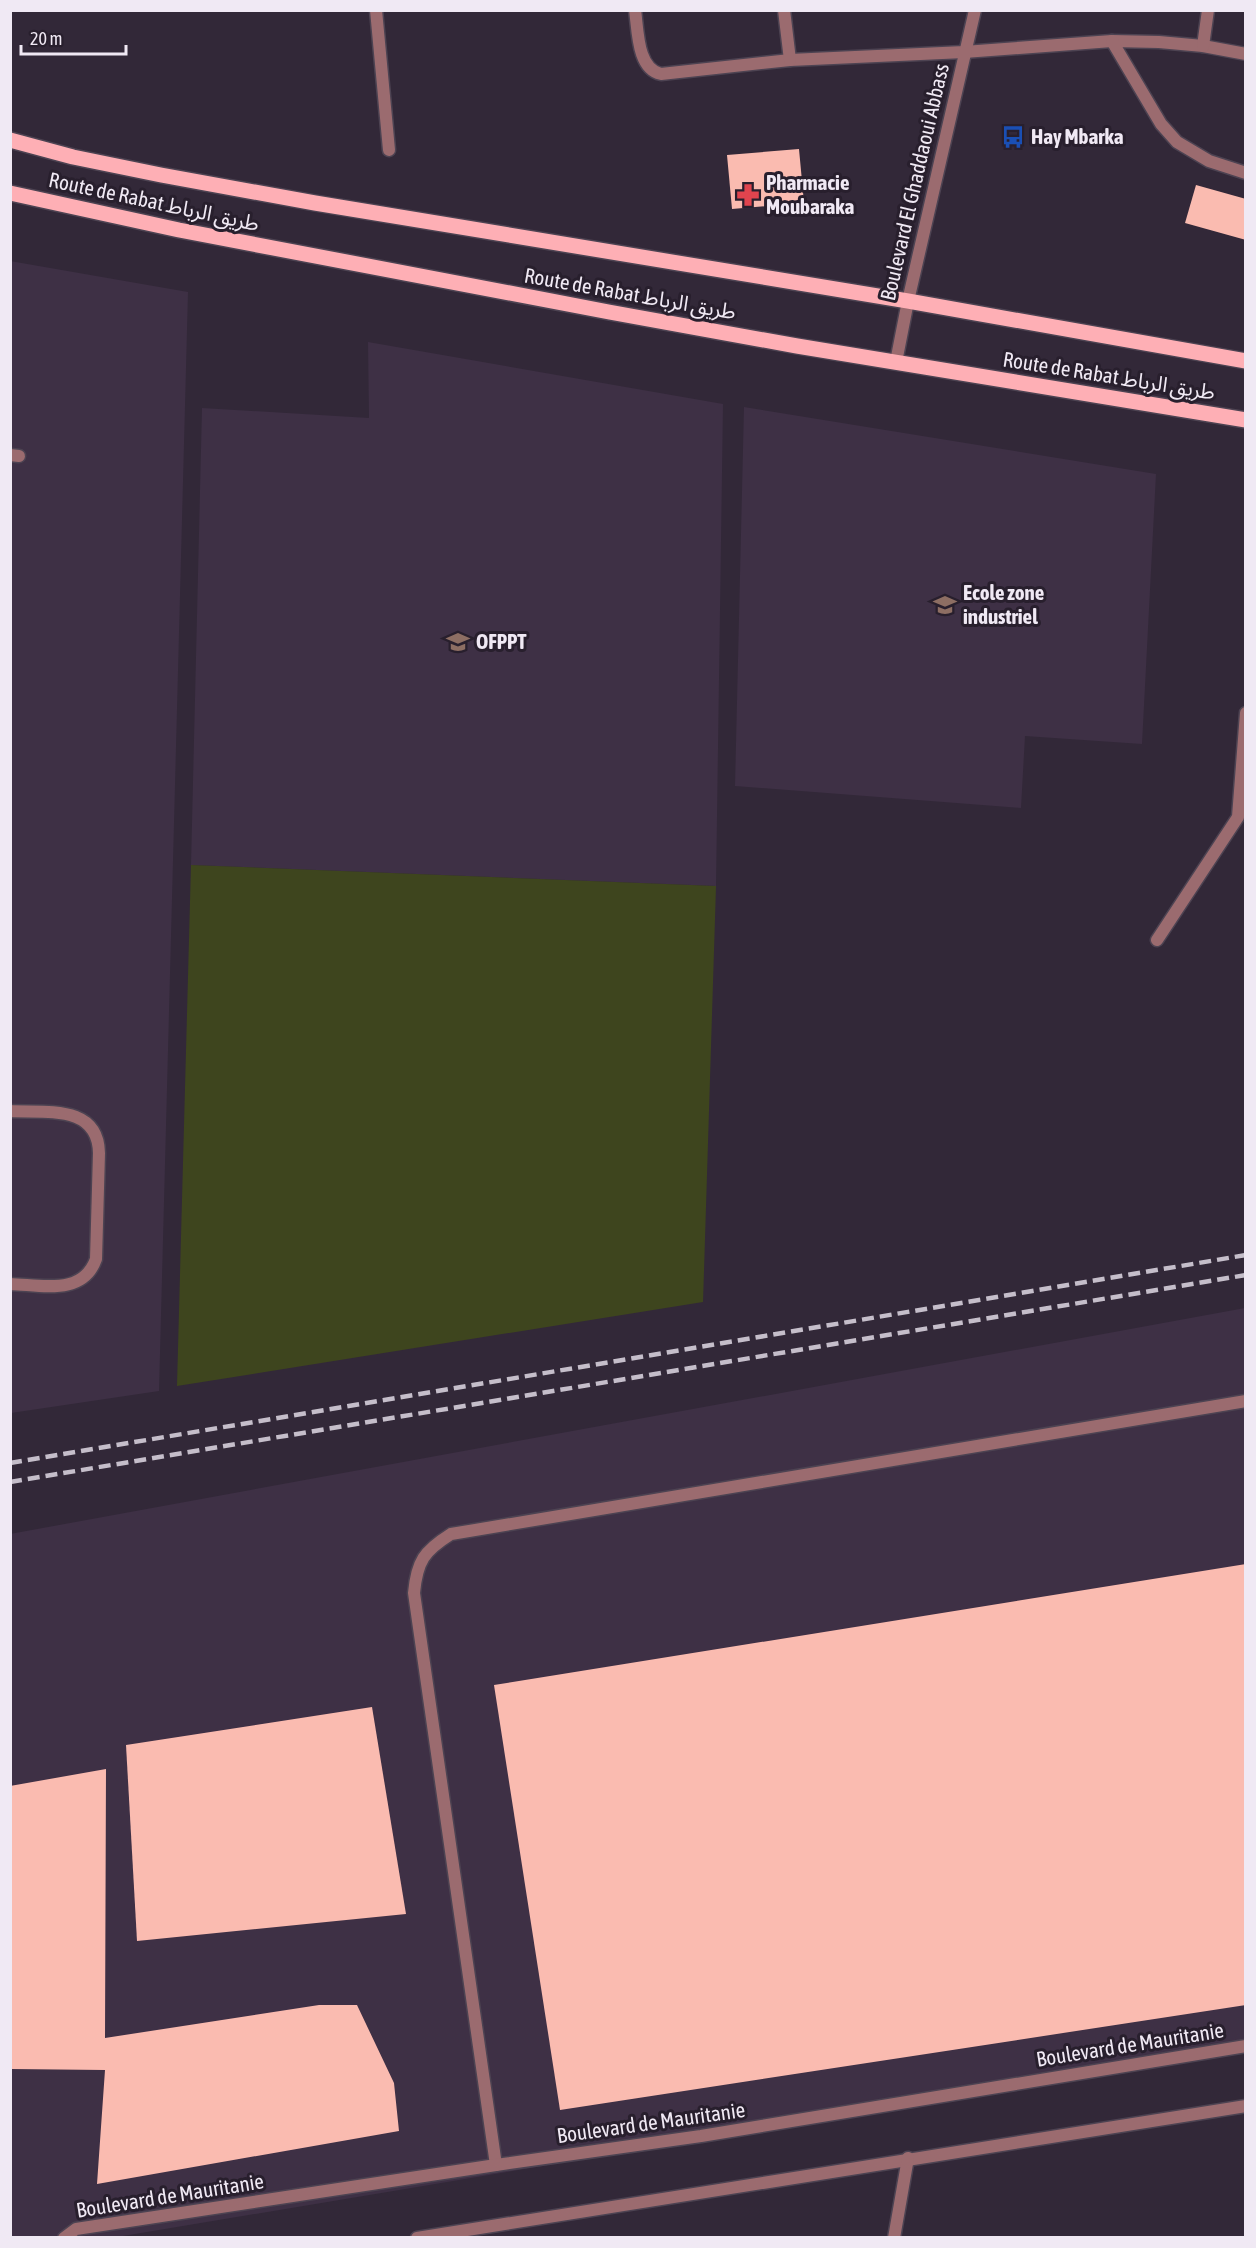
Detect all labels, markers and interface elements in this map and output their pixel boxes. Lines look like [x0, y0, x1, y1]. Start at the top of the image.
scale bar [21, 18, 126, 56]
text: 20 m [30, 28, 62, 49]
street label: Boulevard El Ghaddaoui Abbass [875, 61, 953, 303]
bus stop icon: Hay Mbarka [1000, 124, 1026, 150]
place label: Hay Mbarka [1031, 124, 1124, 148]
street label: Route de Rabat طريق الرباط [46, 167, 262, 237]
place label: Pharmacie Moubaraka [766, 170, 855, 218]
pharmacy icon: Pharmacie Moubaraka [735, 182, 761, 208]
street label: Route de Rabat طريق الرباط [522, 263, 738, 325]
street label: Route de Rabat طريق الرباط [1001, 346, 1217, 406]
place label: Ecole zone industriel [963, 580, 1044, 628]
school or university icon: Ecole zone industriel [932, 592, 958, 618]
school or university icon: OFPPT [445, 629, 471, 655]
place label: OFPPT [476, 629, 527, 653]
street label: Boulevard de Mauritanie [1034, 2017, 1225, 2071]
street label: Boulevard de Mauritanie [555, 2097, 746, 2147]
street label: Boulevard de Mauritanie [74, 2168, 265, 2222]

